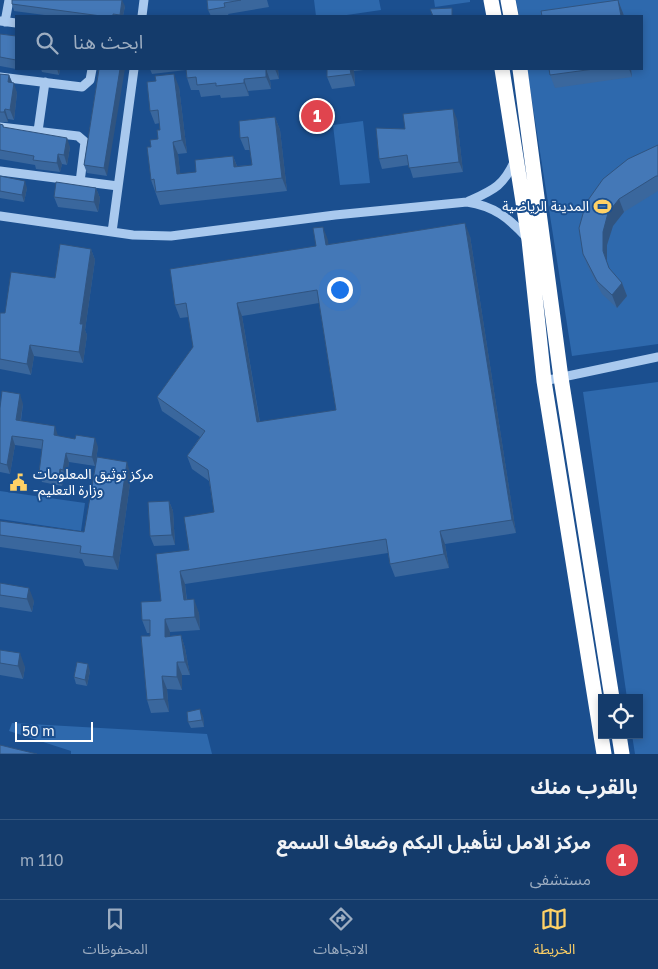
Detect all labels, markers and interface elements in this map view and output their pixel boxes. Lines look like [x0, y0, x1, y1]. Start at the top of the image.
search box [15, 15, 643, 70]
icon: search [33, 29, 61, 57]
text: ابحث هنا [73, 30, 143, 53]
pin: 1 [301, 97, 333, 135]
sports icon: المدينة الرياضية [593, 196, 613, 216]
place label: المدينة الرياضية [502, 197, 589, 215]
your location [327, 277, 353, 303]
place label: مركز توثيق المعلومات -وزارة التعليم [33, 465, 154, 501]
public building icon: مركز توثيق المعلومات -وزارة التعليم [9, 472, 29, 492]
map controls [598, 694, 643, 739]
button: locate [598, 694, 643, 739]
scale bar [15, 719, 92, 742]
text: 50 m [22, 722, 55, 739]
text: بالقرب منك [530, 773, 638, 799]
text: مركز الامل لتأهيل البكم وضعاف السمع [276, 830, 591, 853]
text: 110 m [20, 850, 64, 870]
text: 1 [618, 850, 626, 870]
text: مستشفى [530, 869, 591, 889]
tab: المحفوظات [83, 905, 148, 964]
tab: الاتجاهات [313, 905, 368, 964]
tab: الخريطة [533, 905, 575, 964]

